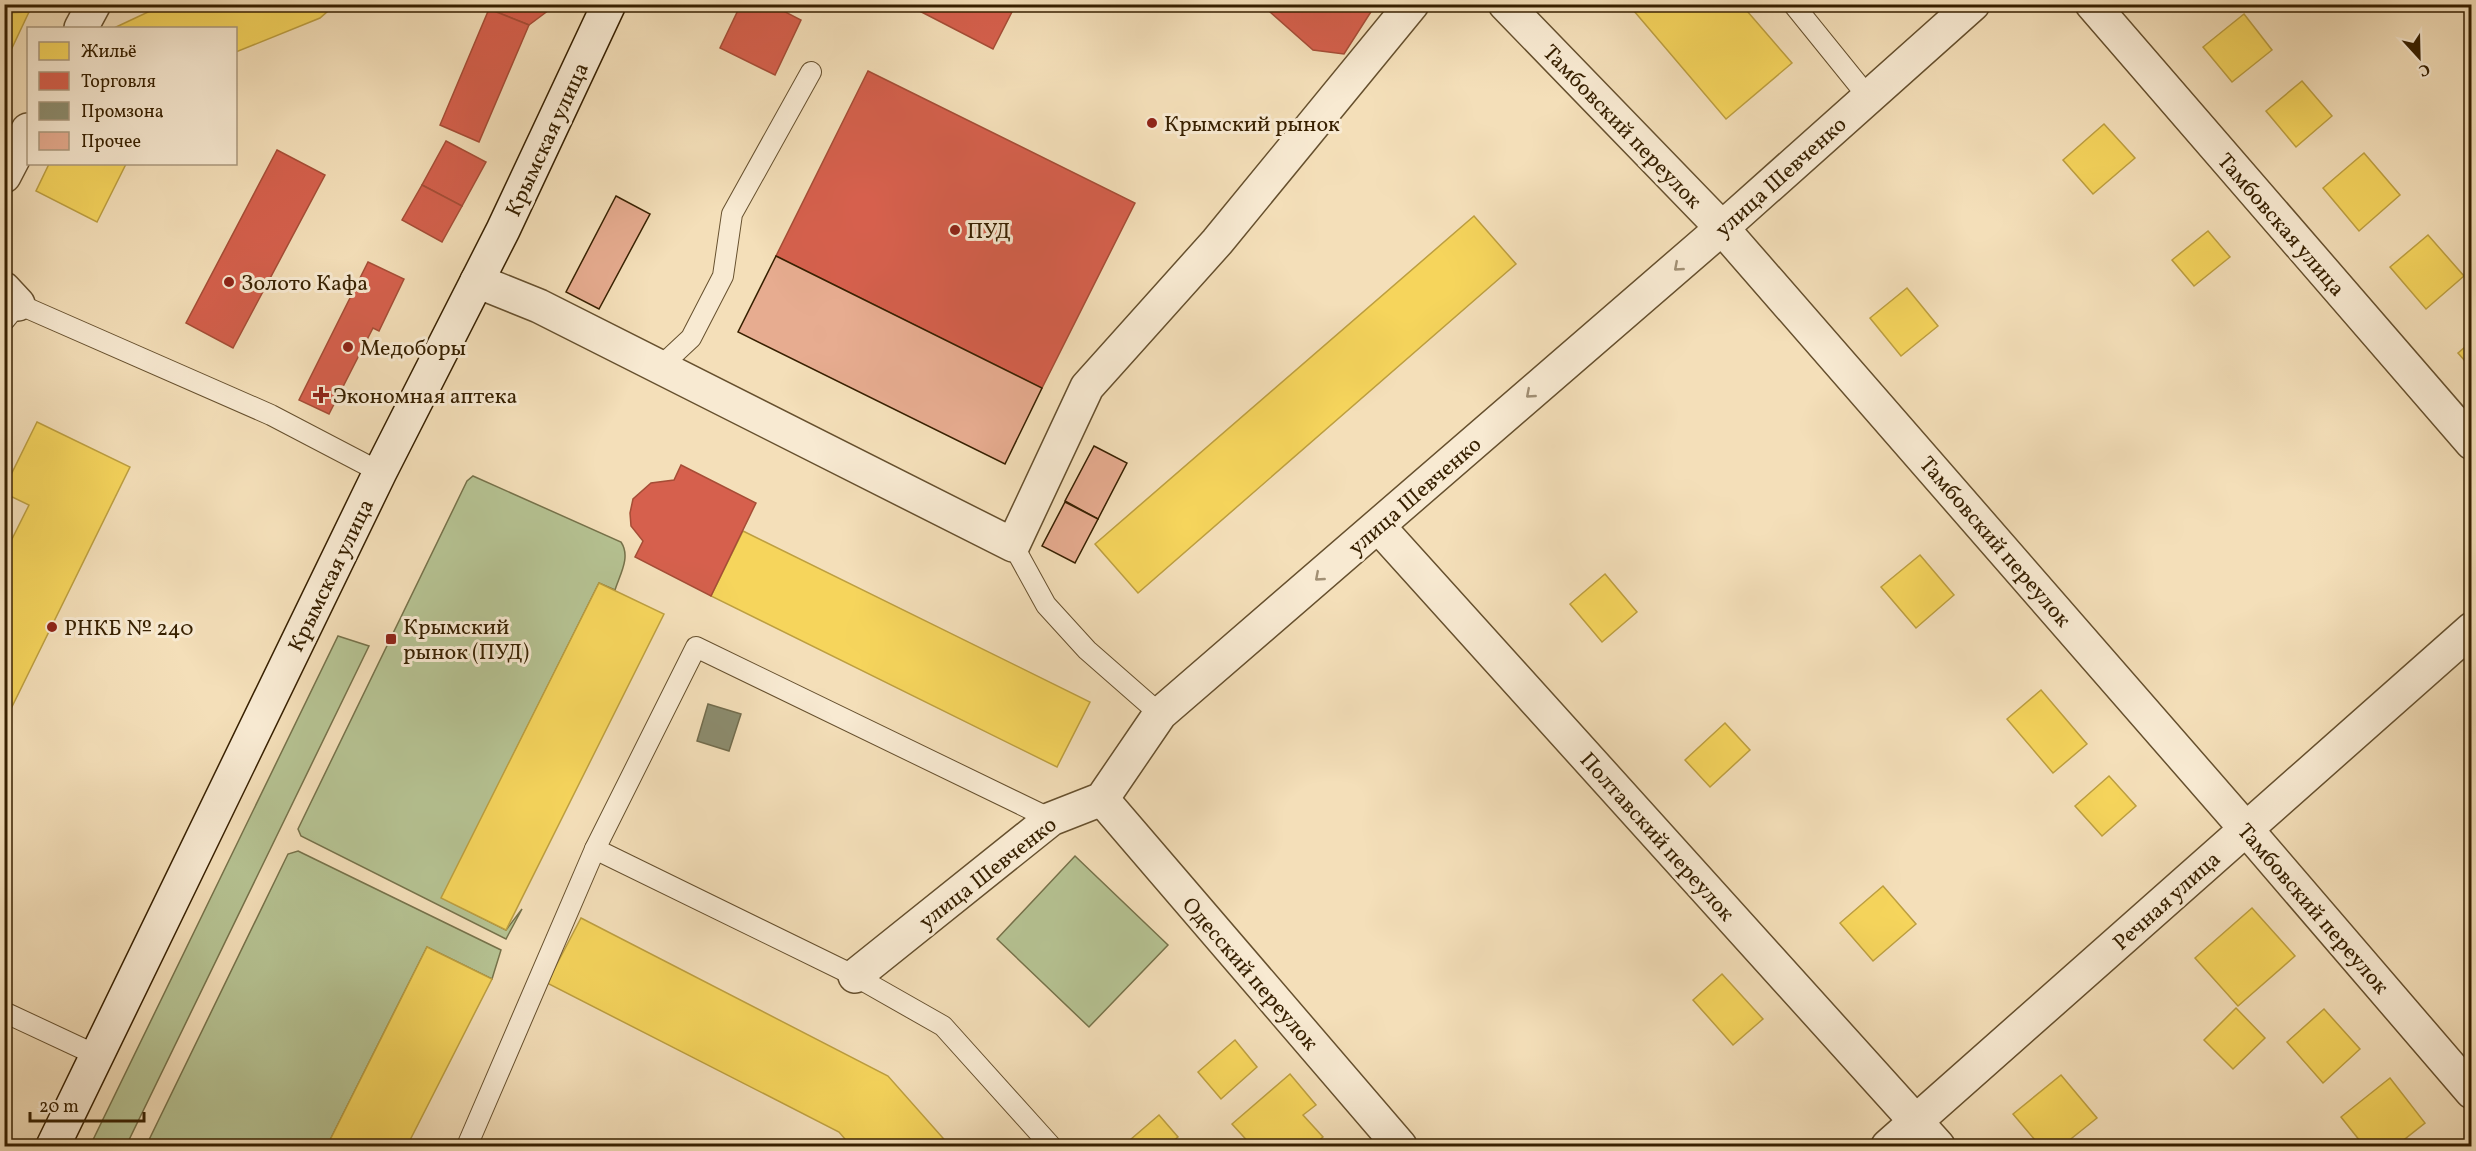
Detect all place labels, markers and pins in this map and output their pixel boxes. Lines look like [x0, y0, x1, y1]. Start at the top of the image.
place label: Крымский рынок [1164, 110, 1340, 141]
marker: Крымский рынок [1145, 116, 1159, 130]
place label: ПУД [967, 217, 1011, 248]
marker: ПУД [948, 223, 962, 237]
place label: Золото Кафа [241, 269, 368, 300]
marker: Золото Кафа [222, 275, 236, 289]
place label: Медоборы [360, 334, 466, 365]
marker: Медоборы [341, 340, 355, 354]
place label: Экономная аптека [333, 382, 517, 413]
marker: Экономная аптека [314, 388, 328, 402]
place label: Крымский рынок (ПУД) [403, 613, 529, 669]
place label: РНКБ № 240 [64, 614, 193, 645]
marker: РНКБ № 240 [45, 620, 59, 634]
marker: Крымский рынок (ПУД) [384, 632, 398, 646]

